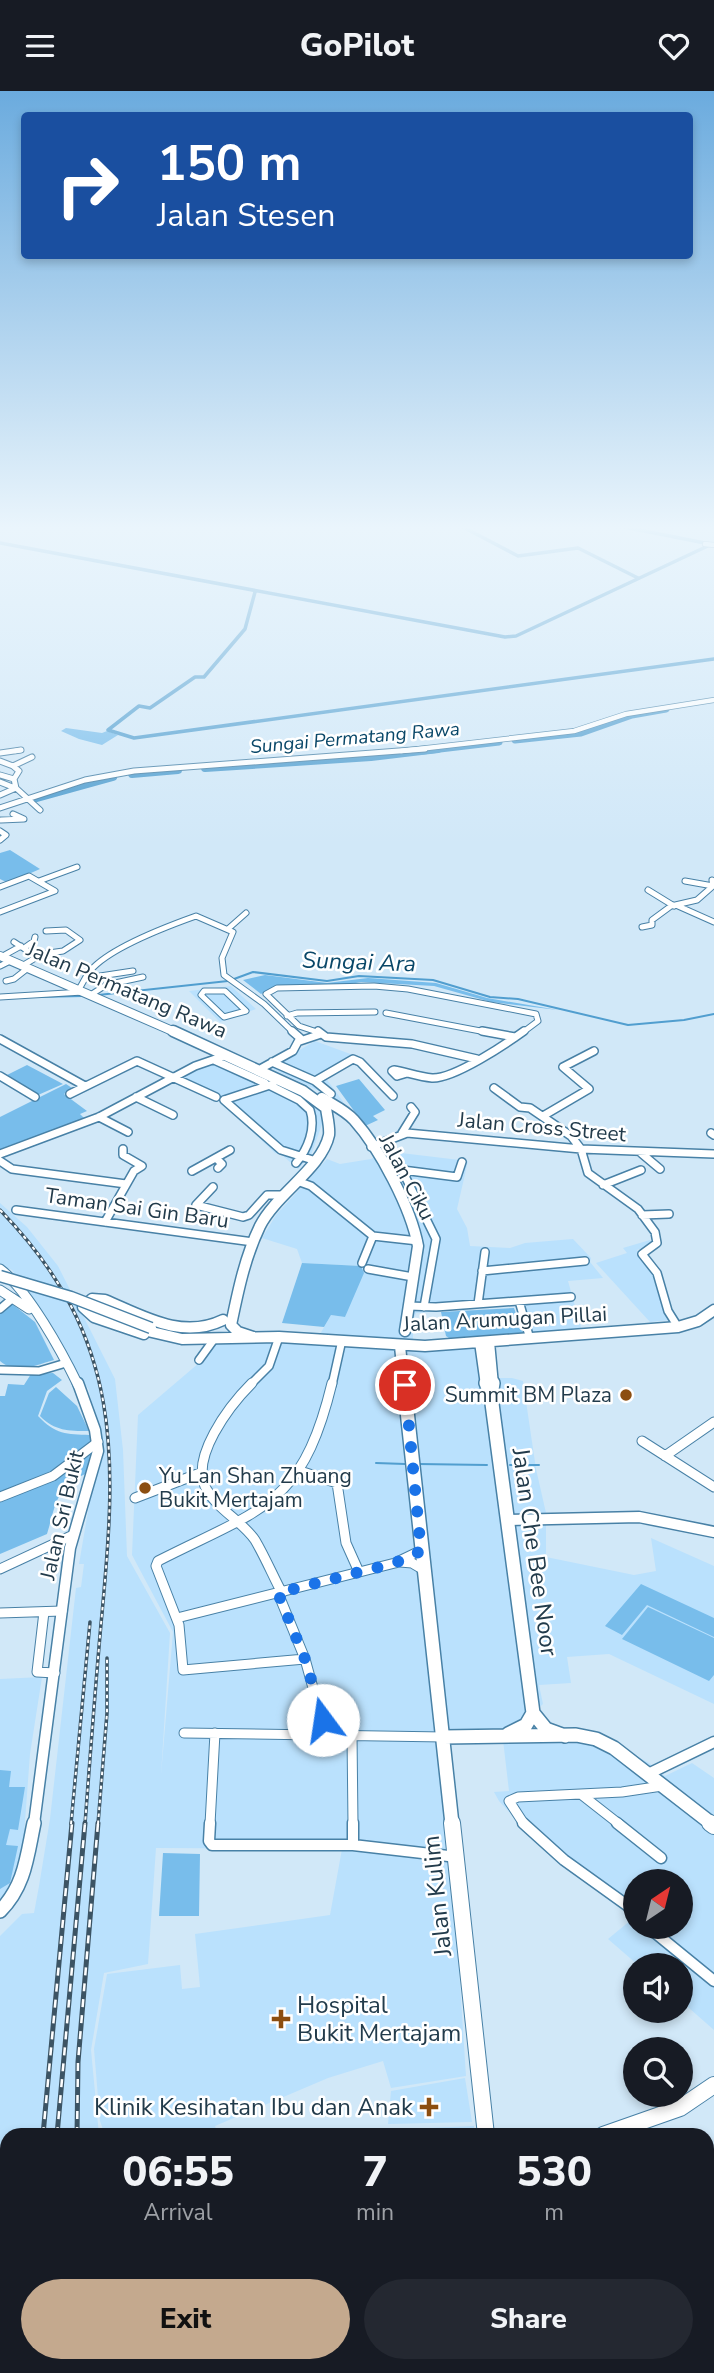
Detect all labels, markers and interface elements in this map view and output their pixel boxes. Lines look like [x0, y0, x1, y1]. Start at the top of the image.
text: GoPilot [300, 24, 414, 67]
icon: menu [21, 27, 59, 65]
icon: heart [655, 27, 693, 65]
text: 150 m [157, 130, 301, 197]
icon: right [42, 140, 133, 231]
text: Jalan Stesen [157, 194, 335, 237]
water label: Sungai Permatang Rawa [249, 716, 461, 760]
street label: Jalan Permatang Rawa [22, 935, 231, 1045]
water label: Sungai Ara [301, 945, 417, 979]
street label: Jalan Cross Street [456, 1106, 628, 1148]
street label: Jalan Ciku [372, 1128, 441, 1225]
street label: Taman Sai Gin Baru [43, 1181, 231, 1235]
street label: Jalan Arumugan Pillai [401, 1300, 608, 1338]
pin [375, 1355, 435, 1415]
icon: arrive [386, 1366, 424, 1404]
place label: Summit BM Plaza [445, 1381, 612, 1409]
marker: Summit BM Plaza [618, 1387, 634, 1403]
street label: Jalan Che Bee Noor [504, 1445, 566, 1659]
street label: Jalan Sri Bukit [33, 1447, 91, 1583]
place label: Yu Lan Shan Zhuang Bukit Mertajam [158, 1462, 352, 1514]
marker: Yu Lan Shan Zhuang Bukit Mertajam [137, 1480, 153, 1496]
position arrow [286, 1683, 360, 1757]
street label: Jalan Kulim [415, 1834, 459, 1959]
north arrow [623, 1869, 693, 1939]
map controls [623, 1869, 693, 2107]
button: sound [623, 1953, 693, 2023]
place label: Hospital Bukit Mertajam [297, 1989, 461, 2049]
marker: Hospital Bukit Mertajam [271, 2009, 291, 2029]
button: search [623, 2037, 693, 2107]
place label: Klinik Kesihatan Ibu dan Anak [94, 2091, 414, 2123]
marker: Klinik Kesihatan Ibu dan Anak [419, 2097, 439, 2117]
text: 06:55 [122, 2144, 234, 2201]
text: 7 [362, 2144, 388, 2201]
text: 530 [516, 2144, 592, 2201]
text: Arrival [143, 2197, 213, 2228]
text: min [356, 2197, 394, 2228]
text: m [544, 2197, 564, 2228]
button: Exit [21, 2279, 350, 2359]
button: Share [364, 2279, 693, 2359]

